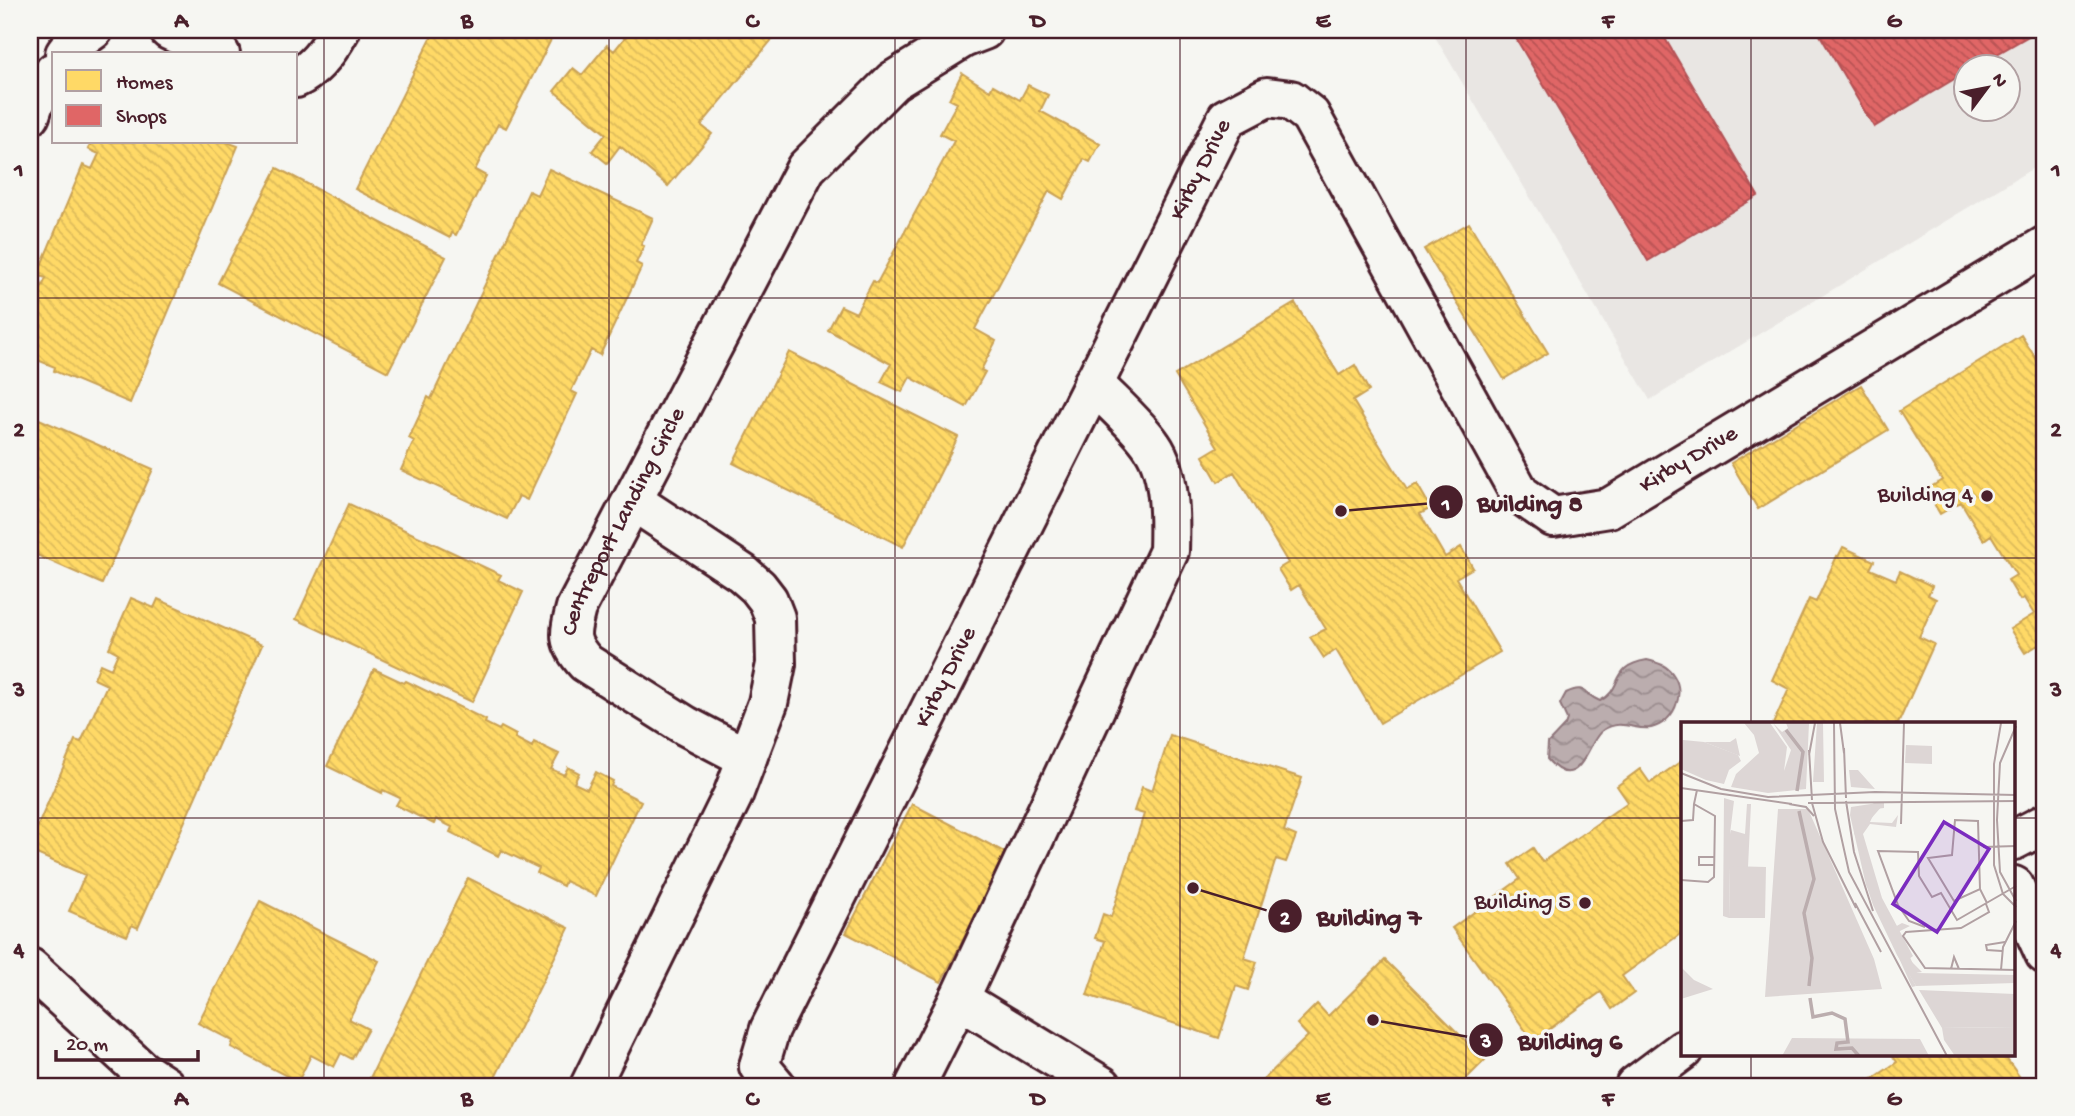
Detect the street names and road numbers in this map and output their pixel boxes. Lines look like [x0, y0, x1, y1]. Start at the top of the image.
street label: Kirby Drive [1163, 114, 1239, 225]
street label: Centreport Landing Circle [556, 402, 693, 637]
street label: Kirby Drive [1634, 419, 1744, 501]
street label: Kirby Drive [909, 622, 984, 733]

